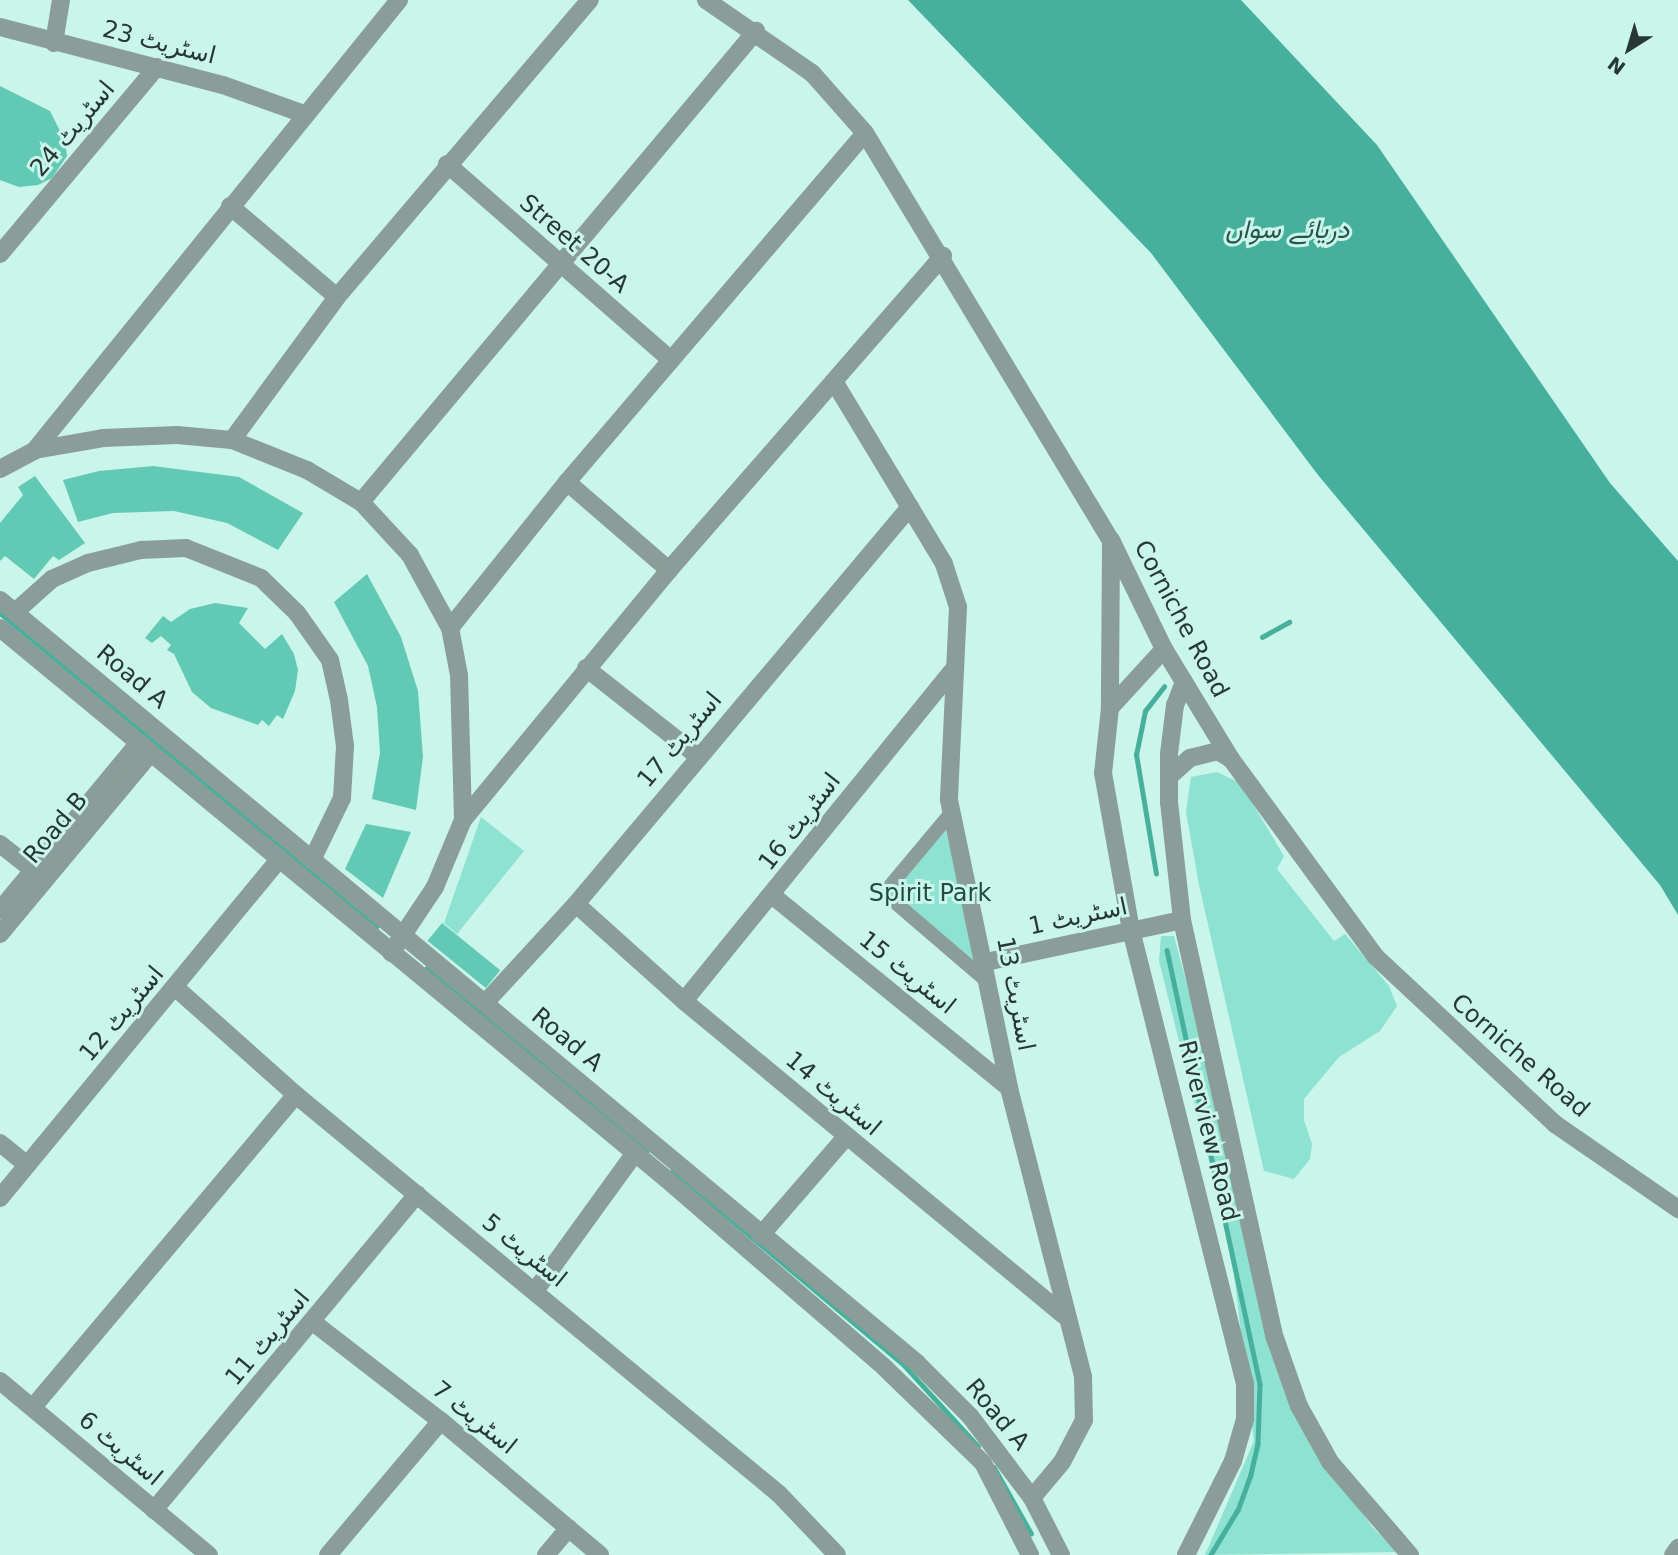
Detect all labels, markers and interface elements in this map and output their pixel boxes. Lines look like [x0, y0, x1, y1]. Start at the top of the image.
north arrow [1594, 14, 1664, 84]
street label: اسٹریٹ 23 [99, 15, 219, 71]
text: N [1603, 52, 1629, 79]
street label: اسٹریٹ 24 [25, 75, 121, 183]
street label: Street 20-A [513, 189, 635, 299]
water label: دریائے سواں [1225, 214, 1349, 246]
street label: Corniche Road [1127, 536, 1235, 702]
street label: Road A [90, 639, 174, 715]
street label: اسٹریٹ 17 [632, 686, 728, 794]
street label: اسٹریٹ 16 [753, 768, 847, 876]
street label: Road B [18, 786, 94, 870]
park label: Spirit Park [869, 880, 991, 908]
street label: اسٹریٹ 1 [1026, 892, 1130, 942]
street label: اسٹریٹ 15 [853, 925, 961, 1021]
street label: اسٹریٹ 13 [990, 934, 1040, 1054]
street label: اسٹریٹ 12 [74, 960, 170, 1068]
street label: Corniche Road [1445, 988, 1595, 1124]
street label: Road A [525, 1002, 609, 1078]
street label: Riverview Road [1172, 1038, 1244, 1224]
street label: اسٹریٹ 14 [779, 1046, 887, 1142]
street label: اسٹریٹ 5 [476, 1208, 572, 1294]
street label: اسٹریٹ 11 [220, 1284, 316, 1392]
street label: Road A [959, 1373, 1035, 1457]
street label: اسٹریٹ 7 [426, 1375, 522, 1461]
street label: اسٹریٹ 6 [72, 1406, 168, 1492]

